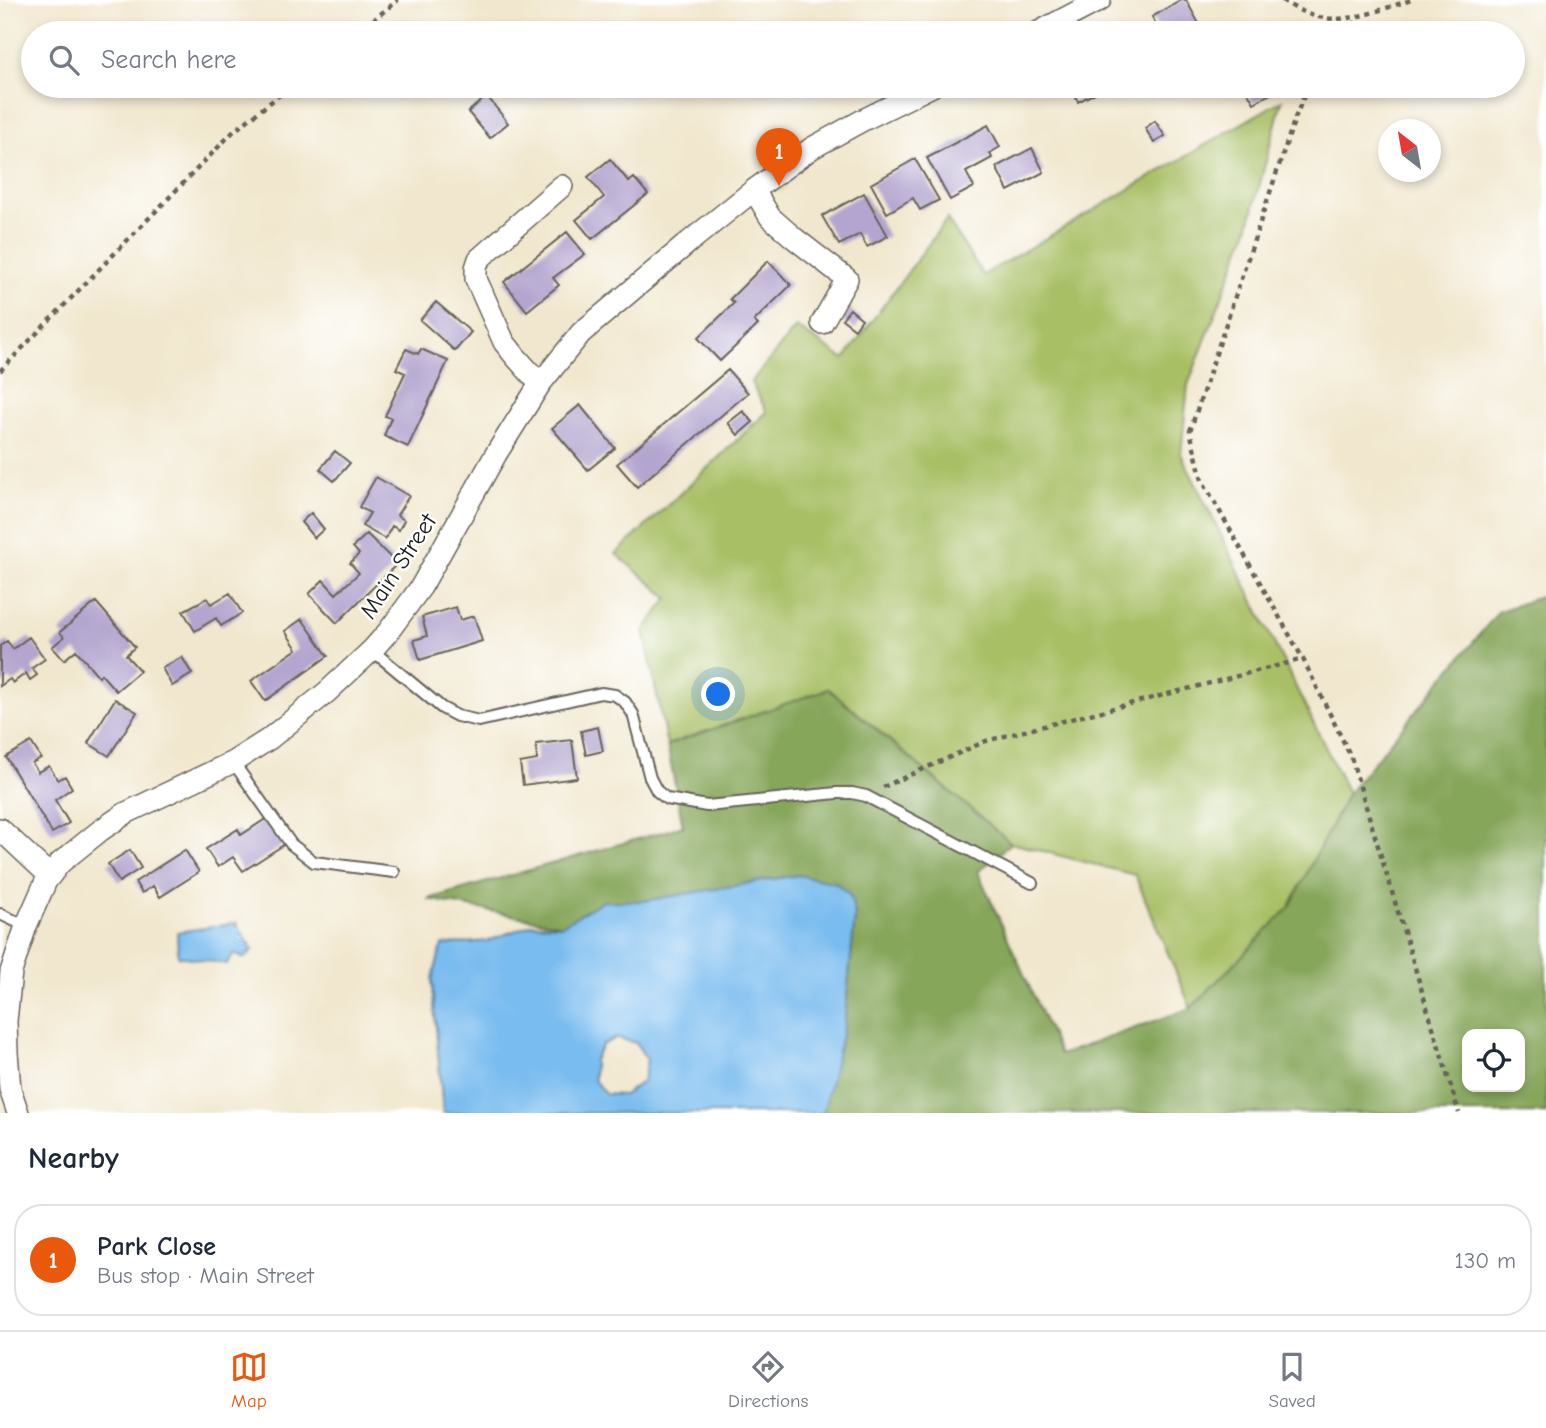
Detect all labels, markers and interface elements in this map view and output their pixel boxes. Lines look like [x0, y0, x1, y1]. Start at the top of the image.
search box [21, 21, 1525, 98]
icon: search [45, 41, 83, 79]
text: Search here [101, 45, 236, 75]
north arrow [1378, 119, 1441, 182]
pin: 1 [756, 128, 802, 186]
street label: Main Street [354, 507, 443, 624]
your location [701, 677, 735, 711]
map controls [1462, 1029, 1525, 1092]
button: locate [1462, 1029, 1525, 1092]
text: Nearby [28, 1141, 119, 1176]
text: Park Close [97, 1232, 216, 1262]
text: 1 [48, 1247, 58, 1274]
text: 130 m [1455, 1247, 1516, 1274]
text: Bus stop · Main Street [97, 1262, 314, 1289]
tab: Map [230, 1348, 268, 1412]
tab: Directions [728, 1348, 808, 1412]
tab: Saved [1269, 1348, 1316, 1412]

